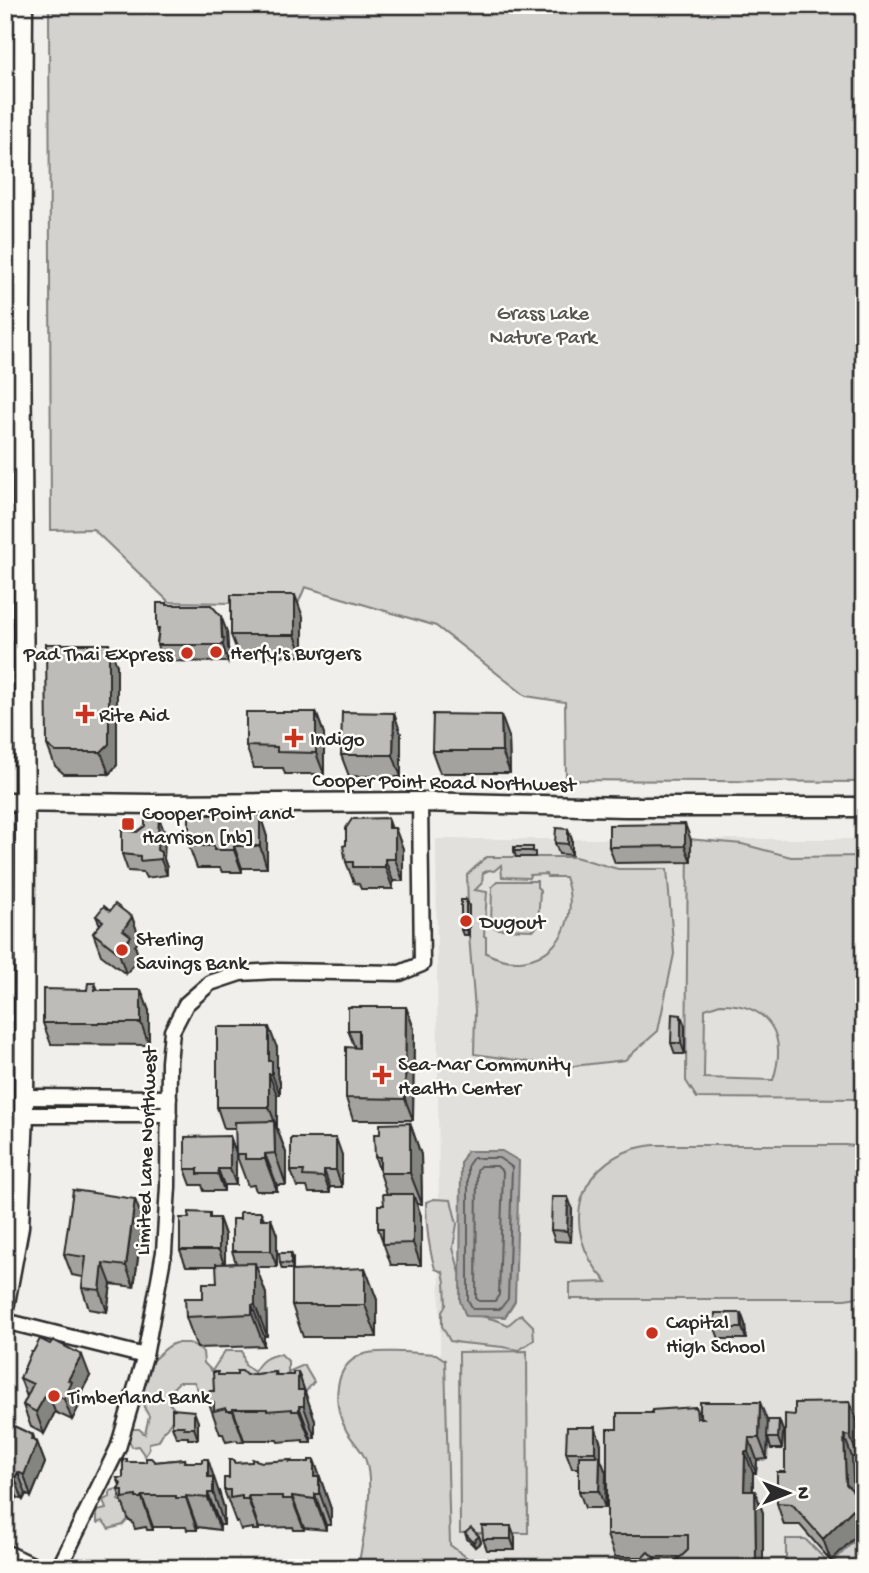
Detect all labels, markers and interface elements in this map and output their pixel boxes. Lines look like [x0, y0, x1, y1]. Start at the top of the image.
park label: Grass Lake Nature Park [489, 303, 599, 352]
place label: Herfy's Burgers [230, 643, 362, 668]
place label: Pad Thai Express [23, 644, 174, 669]
marker: Herfy's Burgers [208, 644, 224, 660]
marker: Pad Thai Express [179, 645, 195, 661]
place label: Rite Aid [99, 705, 170, 730]
marker: Rite Aid [77, 706, 93, 722]
marker: Indigo [284, 728, 304, 748]
place label: Indigo [310, 729, 365, 754]
street label: Cooper Point Road Northwest [312, 770, 578, 799]
place label: Cooper Point and Harrison [nb] [142, 803, 295, 852]
marker: Cooper Point and Harrison [nb] [120, 816, 136, 832]
place label: Dugout [478, 912, 547, 937]
marker: Dugout [458, 913, 474, 929]
place label: Sterling Savings Bank [136, 929, 250, 978]
marker: Sterling Savings Bank [114, 942, 130, 958]
street label: Limited Lane Northwest [132, 1044, 165, 1256]
place label: Sea-Mar Community Health Center [398, 1054, 571, 1103]
marker: Sea-Mar Community Health Center [372, 1065, 392, 1085]
place label: Capital High School [666, 1312, 765, 1361]
marker: Capital High School [644, 1325, 660, 1341]
place label: Timberland Bank [67, 1387, 213, 1412]
marker: Timberland Bank [46, 1388, 62, 1404]
north arrow [754, 1458, 824, 1528]
text: N [790, 1487, 813, 1499]

